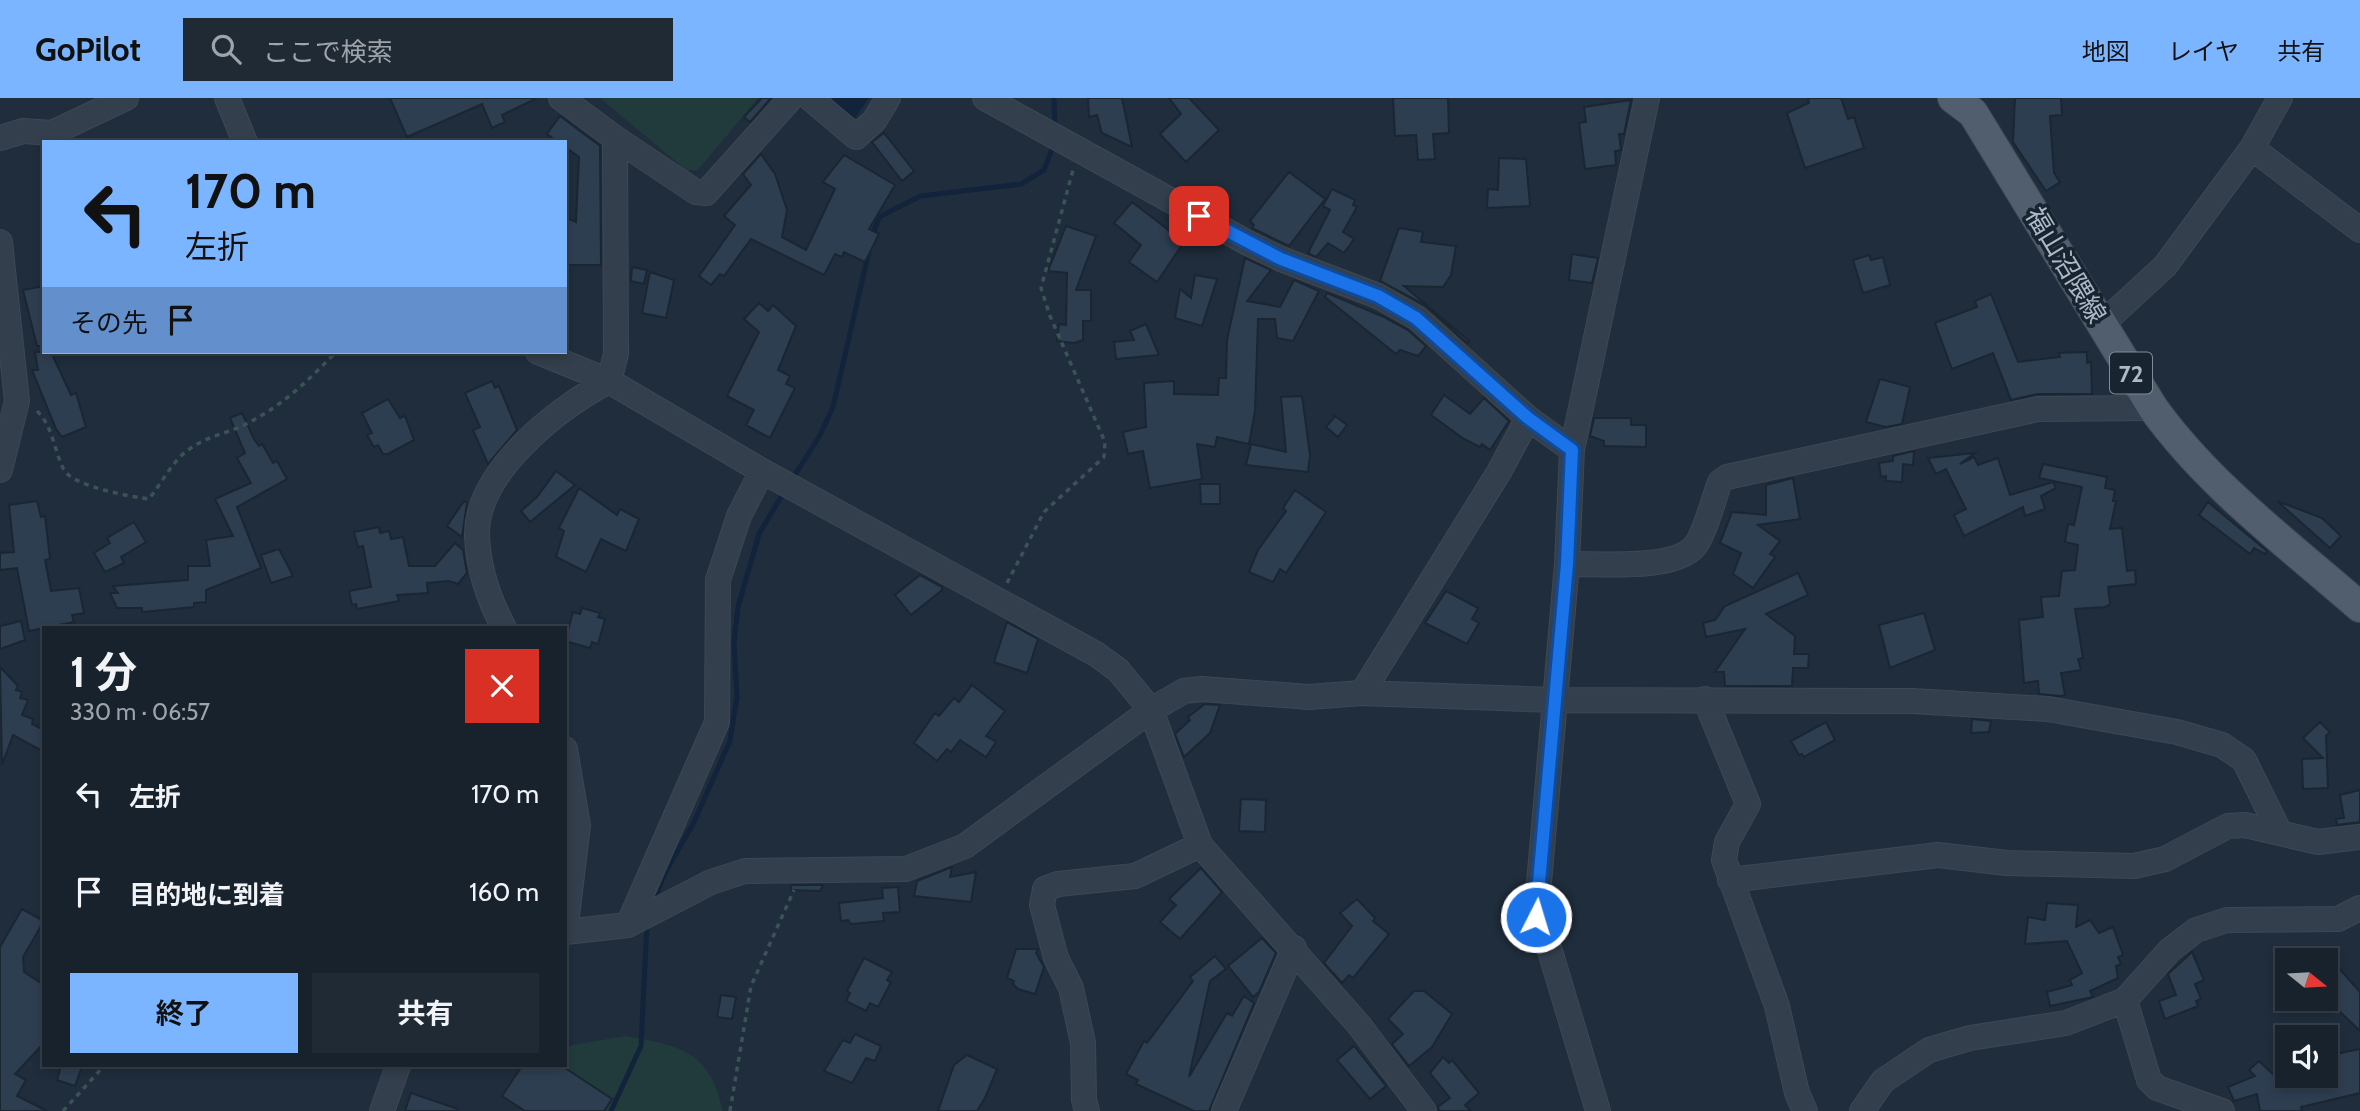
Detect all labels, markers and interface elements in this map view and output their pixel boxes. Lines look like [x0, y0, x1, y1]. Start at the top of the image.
search box [183, 18, 673, 81]
text: GoPilot [35, 29, 141, 69]
icon: search [207, 30, 245, 68]
text: ここで検索 [263, 36, 393, 68]
text: 地図 [2082, 37, 2130, 66]
text: レイヤ [2168, 37, 2239, 66]
text: 共有 [2277, 37, 2325, 66]
text: 170 m [185, 161, 316, 220]
icon: left [70, 168, 161, 259]
pin [1169, 186, 1229, 246]
icon: arrive [1180, 197, 1218, 235]
street label: 福山沼隈線 [2019, 201, 2113, 329]
text: 左折 [185, 227, 249, 266]
icon: arrive [162, 301, 200, 339]
text: その先 [70, 307, 148, 339]
road number: 72 [2110, 352, 2152, 394]
text: 1 分 [70, 646, 137, 698]
button: close [465, 649, 539, 723]
text: 330 m · 06:57 [70, 698, 210, 726]
icon: left [70, 775, 108, 813]
text: 170 m [471, 778, 539, 810]
text: 左折 [129, 781, 181, 813]
icon: arrive [70, 873, 108, 911]
text: 160 m [469, 876, 539, 908]
text: 目的地に到着 [129, 879, 285, 911]
position arrow [1499, 880, 1573, 954]
north arrow [2275, 948, 2338, 1012]
map controls [2275, 948, 2338, 1088]
button: 終了 [70, 973, 298, 1053]
button: 共有 [312, 973, 539, 1053]
button: sound [2275, 1025, 2338, 1088]

